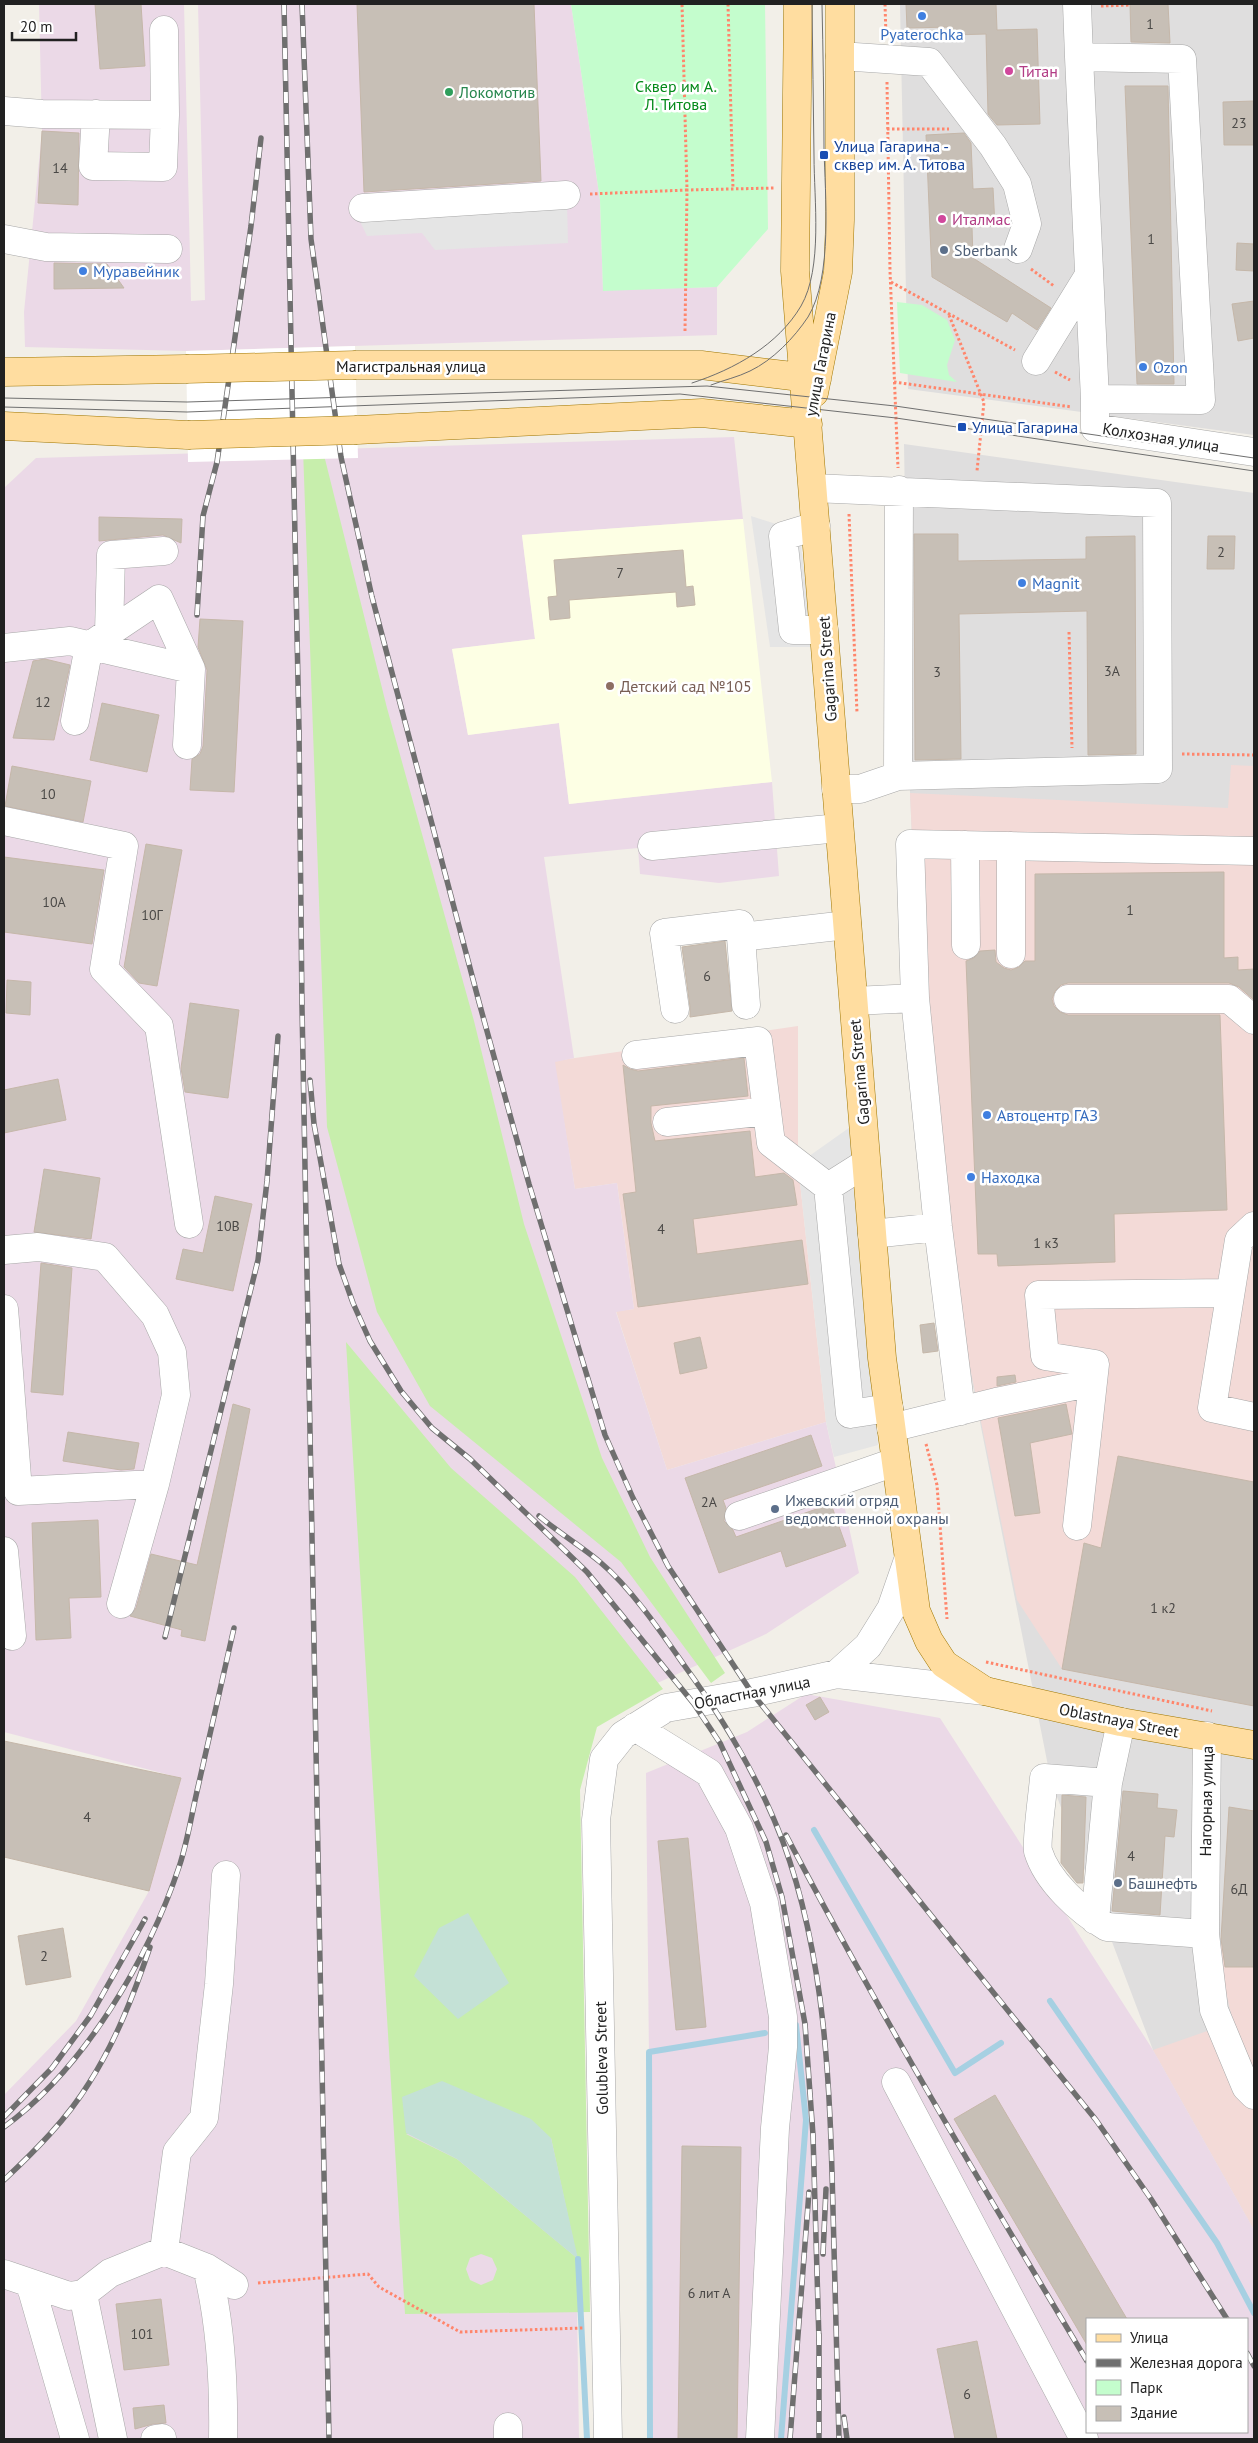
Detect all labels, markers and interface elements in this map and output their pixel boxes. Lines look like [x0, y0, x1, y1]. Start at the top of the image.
scale bar [12, 10, 76, 42]
marker: Pyaterochka [916, 10, 928, 22]
house number: 1 [1146, 15, 1154, 33]
text: 20 m [20, 17, 53, 36]
place label: Pyaterochka [880, 24, 964, 44]
place label: Титан [1019, 61, 1058, 81]
marker: Титан [1003, 65, 1015, 77]
park label: Сквер им А. Л. Титова [635, 76, 717, 114]
place label: Локомотив [458, 82, 535, 102]
marker: Локомотив [443, 86, 455, 98]
house number: 23 [1231, 114, 1247, 132]
place label: Улица Гагарина - сквер им. А. Титова [834, 136, 965, 174]
marker: Улица Гагарина - сквер им. А. Титова [818, 149, 830, 161]
house number: 14 [52, 159, 68, 177]
place label: Италмас [952, 209, 1011, 229]
marker: Италмас [936, 213, 948, 225]
house number: 1 [1147, 230, 1155, 248]
place label: Sberbank [954, 240, 1018, 260]
marker: Sberbank [938, 244, 950, 256]
place label: Муравейник [93, 261, 180, 281]
marker: Муравейник [77, 265, 89, 277]
street label: улица Гагарина [800, 310, 840, 418]
street label: Магистральная улица [336, 356, 486, 376]
place label: Ozon [1153, 357, 1188, 377]
marker: Ozon [1137, 361, 1149, 373]
place label: Улица Гагарина [972, 417, 1078, 437]
street label: Колхозная улица [1101, 418, 1221, 456]
marker: Улица Гагарина [956, 421, 968, 433]
house number: 2 [1217, 543, 1225, 561]
house number: 7 [616, 564, 624, 582]
place label: Magnit [1032, 573, 1080, 593]
marker: Magnit [1016, 577, 1028, 589]
street label: Gagarina Street [813, 615, 841, 722]
house number: 3А [1104, 662, 1121, 680]
house number: 3 [933, 663, 941, 681]
place label: Детский сад №105 [620, 676, 752, 696]
marker: Детский сад №105 [604, 680, 616, 692]
house number: 12 [35, 693, 51, 711]
house number: 10 [40, 785, 56, 803]
house number: 10А [42, 893, 67, 911]
house number: 1 [1126, 901, 1134, 919]
house number: 10Г [141, 906, 164, 924]
house number: 6 [703, 967, 711, 985]
street label: Gagarina Street [844, 1018, 874, 1126]
place label: Автоцентр ГАЗ [997, 1105, 1098, 1125]
marker: Автоцентр ГАЗ [981, 1109, 993, 1121]
place label: Находка [981, 1167, 1040, 1187]
marker: Находка [965, 1171, 977, 1183]
house number: 10В [216, 1217, 240, 1235]
house number: 4 [657, 1220, 665, 1238]
house number: 1 к3 [1033, 1234, 1059, 1252]
place label: Ижевский отряд ведомственной охраны [785, 1490, 949, 1528]
house number: 2А [701, 1493, 718, 1511]
marker: Ижевский отряд ведомственной охраны [769, 1503, 781, 1515]
house number: 1 к2 [1150, 1599, 1176, 1617]
street label: Областная улица [692, 1671, 812, 1713]
street label: Oblastnaya Street [1057, 1699, 1181, 1742]
street label: Нагорная улица [1195, 1745, 1217, 1857]
house number: 4 [83, 1808, 91, 1826]
house number: 4 [1127, 1847, 1135, 1865]
place label: Башнефть [1128, 1873, 1198, 1893]
marker: Башнефть [1112, 1877, 1124, 1889]
house number: 6Д [1231, 1880, 1248, 1898]
house number: 2 [40, 1947, 48, 1965]
street label: Golubleva Street [590, 2000, 612, 2115]
house number: 6 лит А [688, 2284, 731, 2302]
legend [1086, 2318, 1248, 2433]
house number: 101 [131, 2325, 153, 2343]
text: Улица [1130, 2328, 1168, 2347]
text: Железная дорога [1129, 2353, 1243, 2372]
text: Парк [1130, 2378, 1163, 2397]
house number: 6 [963, 2385, 971, 2403]
text: Здание [1130, 2403, 1178, 2422]

